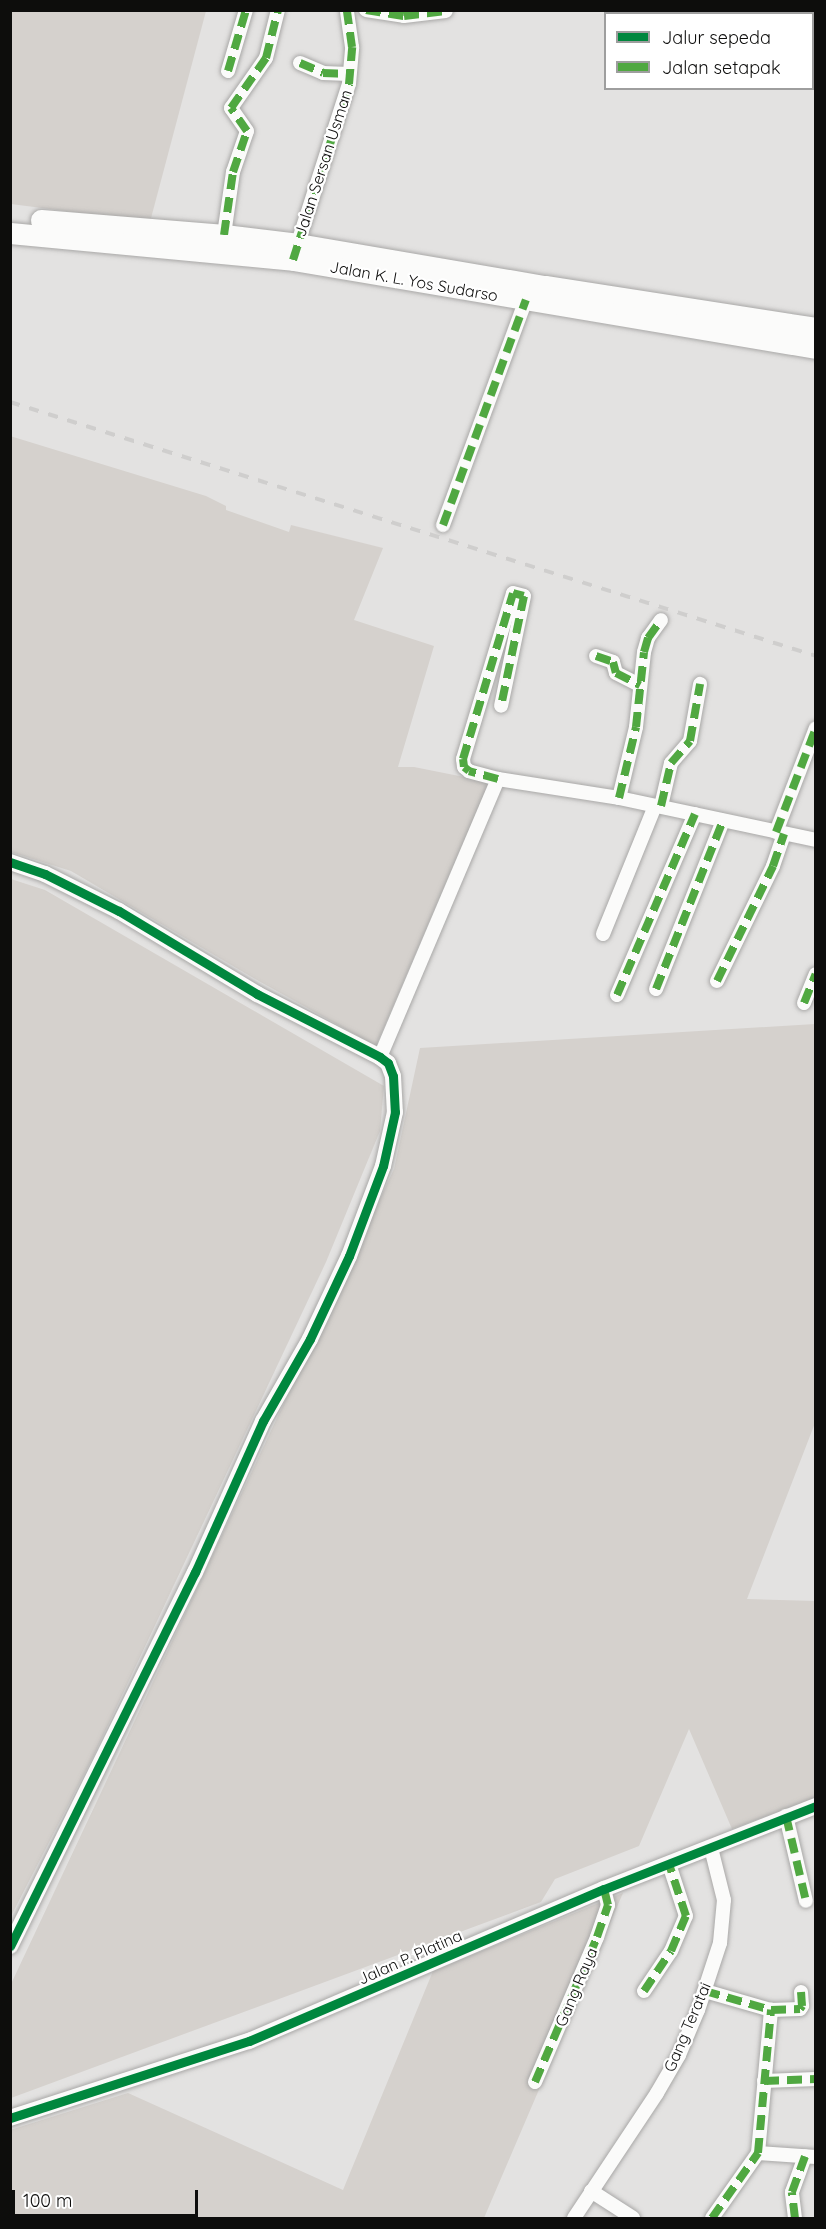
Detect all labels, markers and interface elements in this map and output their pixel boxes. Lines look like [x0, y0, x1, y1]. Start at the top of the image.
legend [604, 12, 814, 90]
text: Jalur sepeda [662, 26, 771, 49]
text: Jalan setapak [662, 56, 781, 79]
street label: Jalan Sersan Usman [290, 87, 356, 239]
street label: Jalan K. L. Yos Sudarso [328, 257, 500, 305]
street label: Jalan P. Platina [355, 1926, 465, 1988]
street label: Gang Raya [551, 1945, 601, 2029]
street label: Gang Teratai [659, 1979, 715, 2075]
scale bar [15, 2178, 201, 2216]
text: 100 m [23, 2189, 72, 2212]

